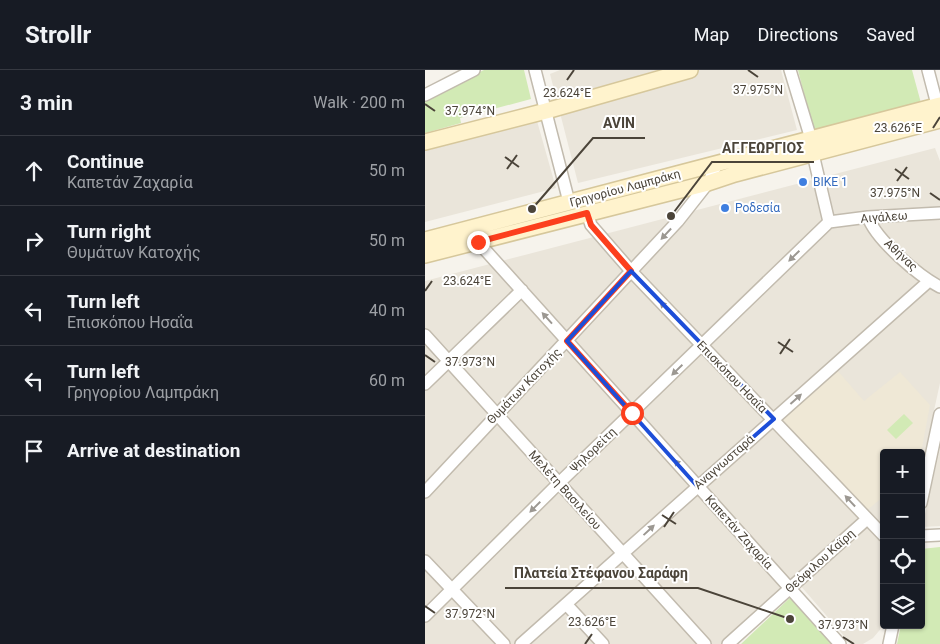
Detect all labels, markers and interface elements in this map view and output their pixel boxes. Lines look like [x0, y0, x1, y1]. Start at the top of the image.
text: Strollr [25, 21, 91, 49]
text: Map [694, 24, 729, 45]
text: Directions [757, 24, 838, 45]
text: Saved [866, 24, 915, 45]
text: 37.975°N [733, 83, 783, 97]
text: 23.624°E [543, 86, 591, 100]
text: 3 min [20, 91, 73, 115]
text: Walk · 200 m [313, 93, 405, 112]
text: 37.974°N [445, 104, 495, 118]
callout: AVIN [593, 109, 645, 138]
text: AVIN [603, 115, 635, 131]
text: 23.626°E [874, 121, 922, 135]
callout: ΑΓ.ΓΕΩΡΓΙΟΣ [712, 133, 814, 162]
text: ΑΓ.ΓΕΩΡΓΙΟΣ [722, 140, 804, 156]
text: Continue [67, 150, 144, 173]
icon: ahead [20, 157, 48, 185]
text: 50 m [369, 161, 405, 180]
street label: Γρηγορίου Λαμπράκη [568, 166, 682, 210]
text: Καπετάν Ζαχαρία [67, 173, 193, 192]
place label: BIKE 1 [813, 175, 848, 189]
marker: BIKE 1 [797, 176, 809, 188]
text: 37.975°N [870, 186, 920, 200]
place label: Ροδεσία [735, 201, 780, 215]
marker: Ροδεσία [719, 202, 731, 214]
street label: Αιγάλεω [860, 208, 908, 226]
text: Turn right [67, 220, 151, 243]
icon: right [20, 227, 48, 255]
one-way arrow [660, 228, 672, 240]
text: 50 m [369, 231, 405, 250]
route end [467, 231, 490, 254]
street label: Αθήνας [881, 236, 921, 274]
text: Θυμάτων Κατοχής [67, 243, 201, 262]
one-way arrow [788, 250, 800, 262]
text: 23.624°E [443, 274, 491, 288]
text: Turn left [67, 290, 140, 313]
icon: left [20, 297, 48, 325]
text: 40 m [369, 301, 405, 320]
one-way arrow [659, 302, 671, 314]
one-way arrow [542, 312, 553, 324]
text: Επισκόπου Ησαΐα [67, 313, 193, 332]
street label: Επισκόπου Ησαΐα [694, 338, 770, 416]
street label: Θυμάτων Κατοχής [484, 345, 564, 427]
text: 37.973°N [445, 355, 495, 369]
text: Turn left [67, 360, 140, 383]
one-way arrow [671, 364, 683, 376]
icon: left [20, 367, 48, 395]
text: 60 m [369, 371, 405, 390]
text: Γρηγορίου Λαμπράκη [67, 383, 219, 402]
one-way arrow [790, 393, 802, 405]
route start [621, 402, 644, 425]
street label: Ψηλορείτη [567, 425, 619, 475]
street label: Αναγνωσταρά [691, 432, 757, 492]
icon: arrive [20, 437, 48, 465]
text: Arrive at destination [67, 439, 240, 462]
street label: Μελέτη Βασιλείου [526, 448, 604, 532]
map controls [880, 449, 925, 629]
button: + [880, 449, 925, 494]
one-way arrow [673, 459, 684, 472]
street label: Καπετάν Ζαχαρία [702, 492, 776, 572]
button: − [880, 494, 925, 539]
one-way arrow [844, 495, 856, 507]
one-way arrow [529, 501, 541, 513]
one-way arrow [642, 524, 654, 536]
street label: Θεόφιλου Καϊρη [782, 526, 858, 596]
button: locate [880, 539, 925, 584]
callout: Πλατεία Στέφανου Σαράφη [505, 559, 698, 588]
text: Πλατεία Στέφανου Σαράφη [514, 565, 688, 582]
button: layers [880, 584, 925, 629]
text: 37.972°N [445, 607, 495, 621]
text: 23.626°E [568, 615, 616, 629]
text: 37.973°N [818, 618, 868, 632]

